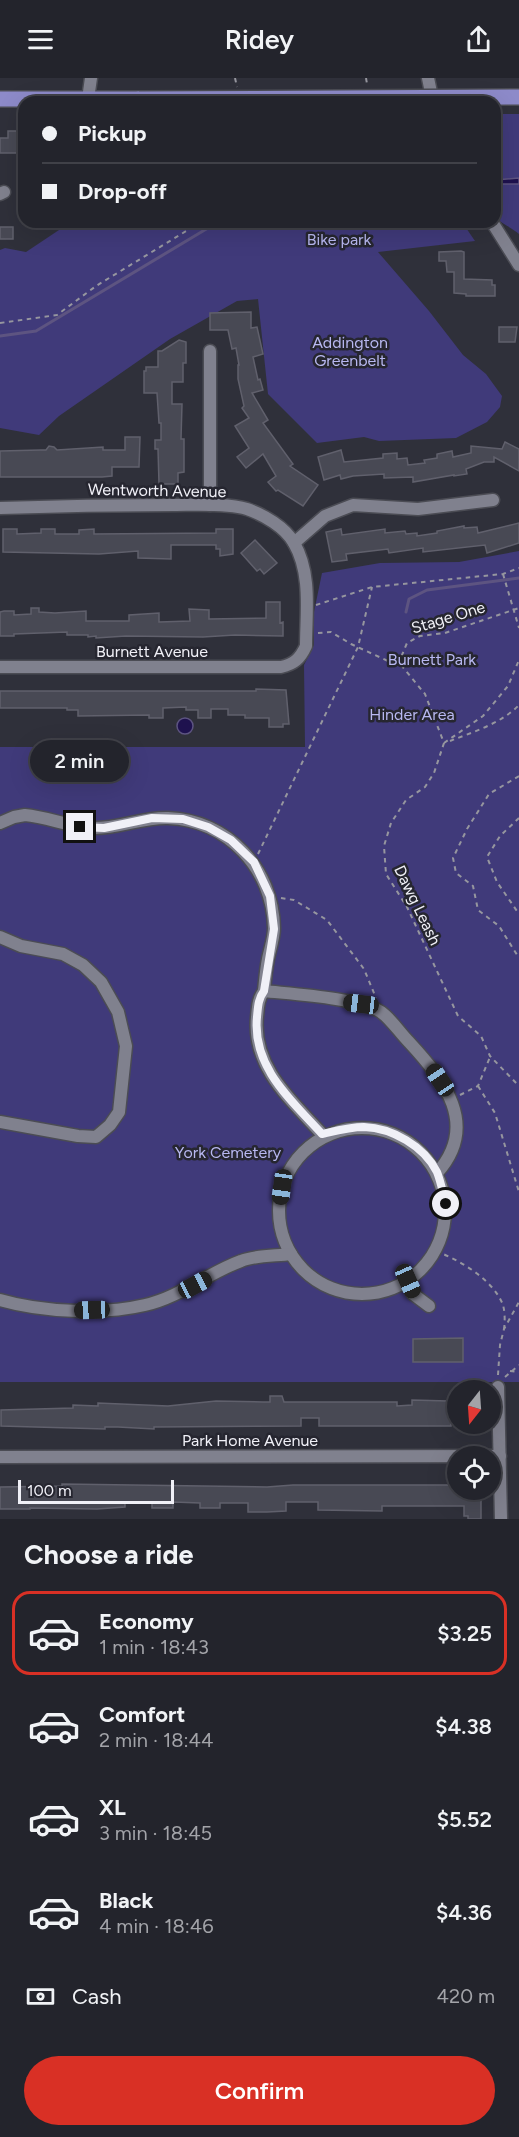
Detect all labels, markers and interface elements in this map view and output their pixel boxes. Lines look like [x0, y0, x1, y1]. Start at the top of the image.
icon: menu [24, 23, 57, 56]
text: Ridey [225, 23, 294, 56]
icon: share [462, 23, 495, 56]
text: Pickup [78, 120, 147, 147]
text: Drop-off [78, 178, 167, 205]
park label: Bike park [307, 230, 372, 249]
park label: Addington Greenbelt [312, 333, 388, 370]
street label: Wentworth Avenue [88, 480, 227, 501]
street label: Stage One [409, 597, 488, 638]
street label: Burnett Avenue [96, 642, 208, 661]
park label: Burnett Park [388, 650, 476, 669]
park label: Hinder Area [369, 705, 455, 724]
callout: 2 min [31, 740, 130, 782]
text: 2 min [55, 749, 104, 773]
route end [66, 813, 93, 840]
street label: Dawg Leash [390, 862, 445, 948]
car [342, 993, 380, 1015]
car [422, 1060, 458, 1100]
park label: York Cemetery [175, 1143, 282, 1162]
car [271, 1168, 293, 1206]
route start [432, 1190, 459, 1217]
car [392, 1261, 424, 1301]
car [175, 1269, 215, 1301]
car [74, 1300, 110, 1320]
north arrow [447, 1380, 501, 1434]
map controls [447, 1380, 501, 1500]
street label: Park Home Avenue [182, 1431, 318, 1450]
button: locate [447, 1446, 501, 1500]
scale bar [18, 1477, 174, 1504]
text: 100 m [27, 1481, 72, 1500]
text: Choose a ride [24, 1538, 193, 1571]
icon: car [27, 1606, 81, 1660]
text: Economy [99, 1608, 194, 1635]
text: $3.25 [437, 1620, 492, 1647]
text: 1 min · 18:43 [99, 1635, 209, 1659]
icon: car [27, 1699, 81, 1753]
text: Comfort [99, 1701, 185, 1728]
text: $4.38 [435, 1713, 492, 1740]
text: 2 min · 18:44 [99, 1728, 213, 1752]
icon: car [27, 1792, 81, 1846]
text: XL [99, 1794, 126, 1821]
text: $5.52 [437, 1806, 492, 1833]
text: 3 min · 18:45 [99, 1821, 212, 1845]
icon: car [27, 1885, 81, 1939]
text: Black [99, 1887, 153, 1914]
text: $4.36 [436, 1899, 492, 1926]
text: 4 min · 18:46 [99, 1914, 213, 1938]
icon: cash [24, 1980, 57, 2013]
text: Cash [72, 1983, 122, 2010]
text: 420 m [437, 1984, 495, 2008]
button: Confirm [24, 2056, 495, 2125]

